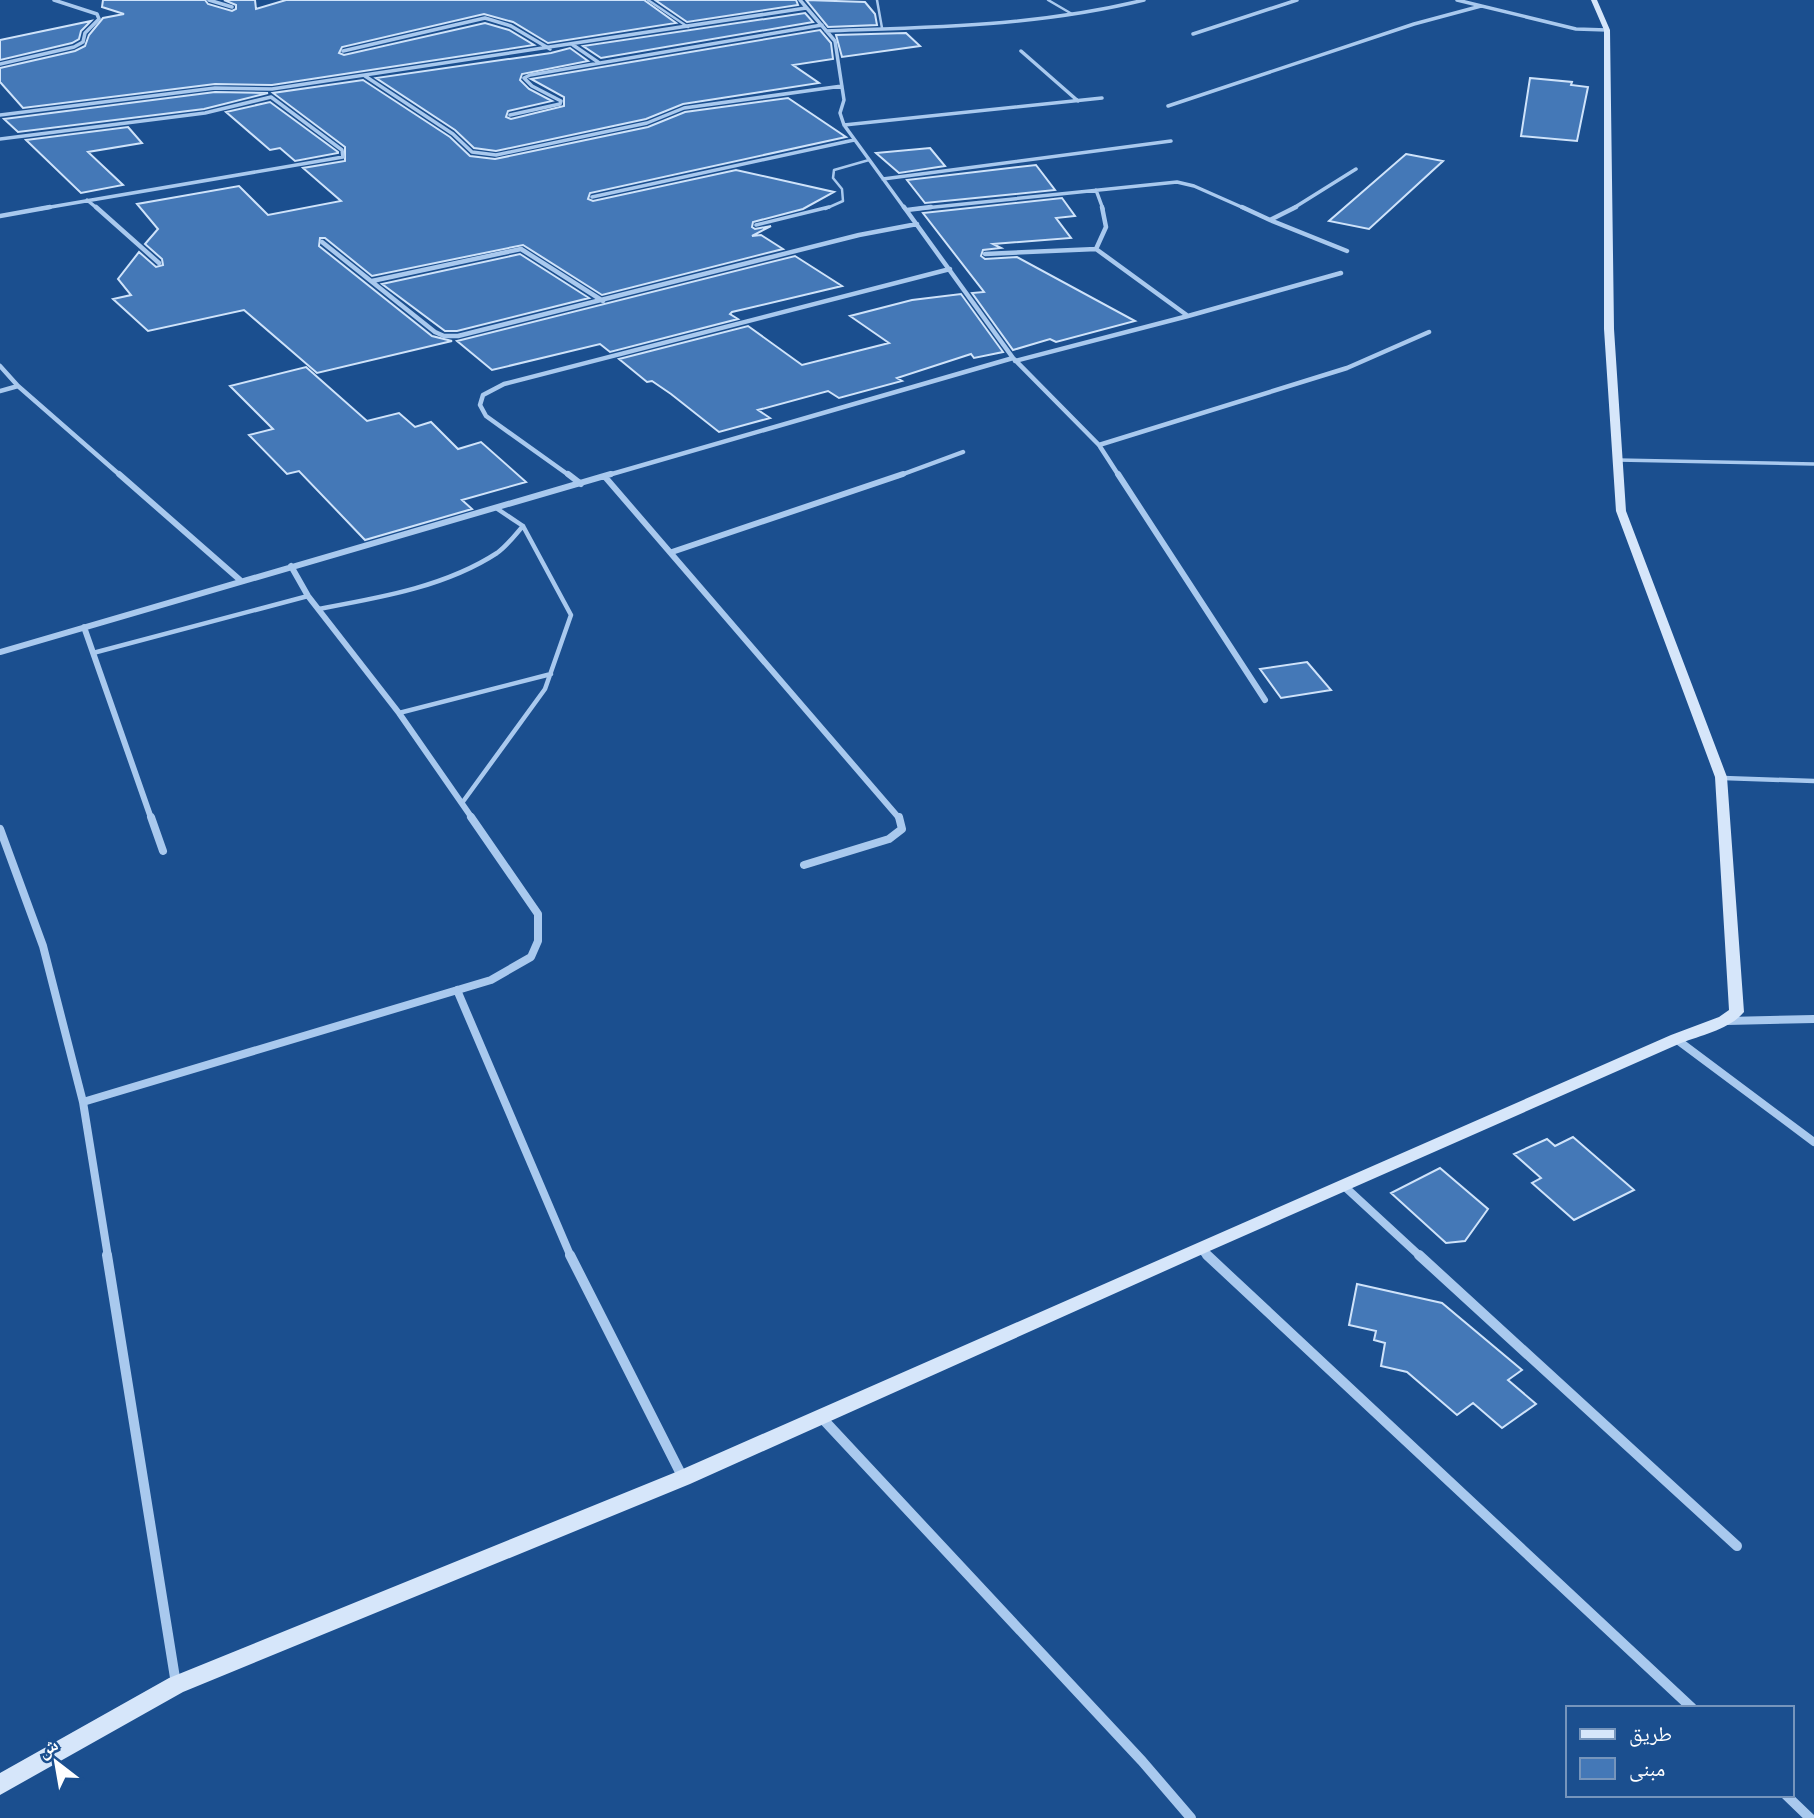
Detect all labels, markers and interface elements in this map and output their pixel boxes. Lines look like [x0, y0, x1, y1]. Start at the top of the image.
legend [1566, 1706, 1793, 1797]
text: طريق [1629, 1722, 1672, 1747]
north arrow [21, 1727, 91, 1797]
text: ش [33, 1734, 63, 1764]
text: مبنى [1629, 1757, 1665, 1782]

